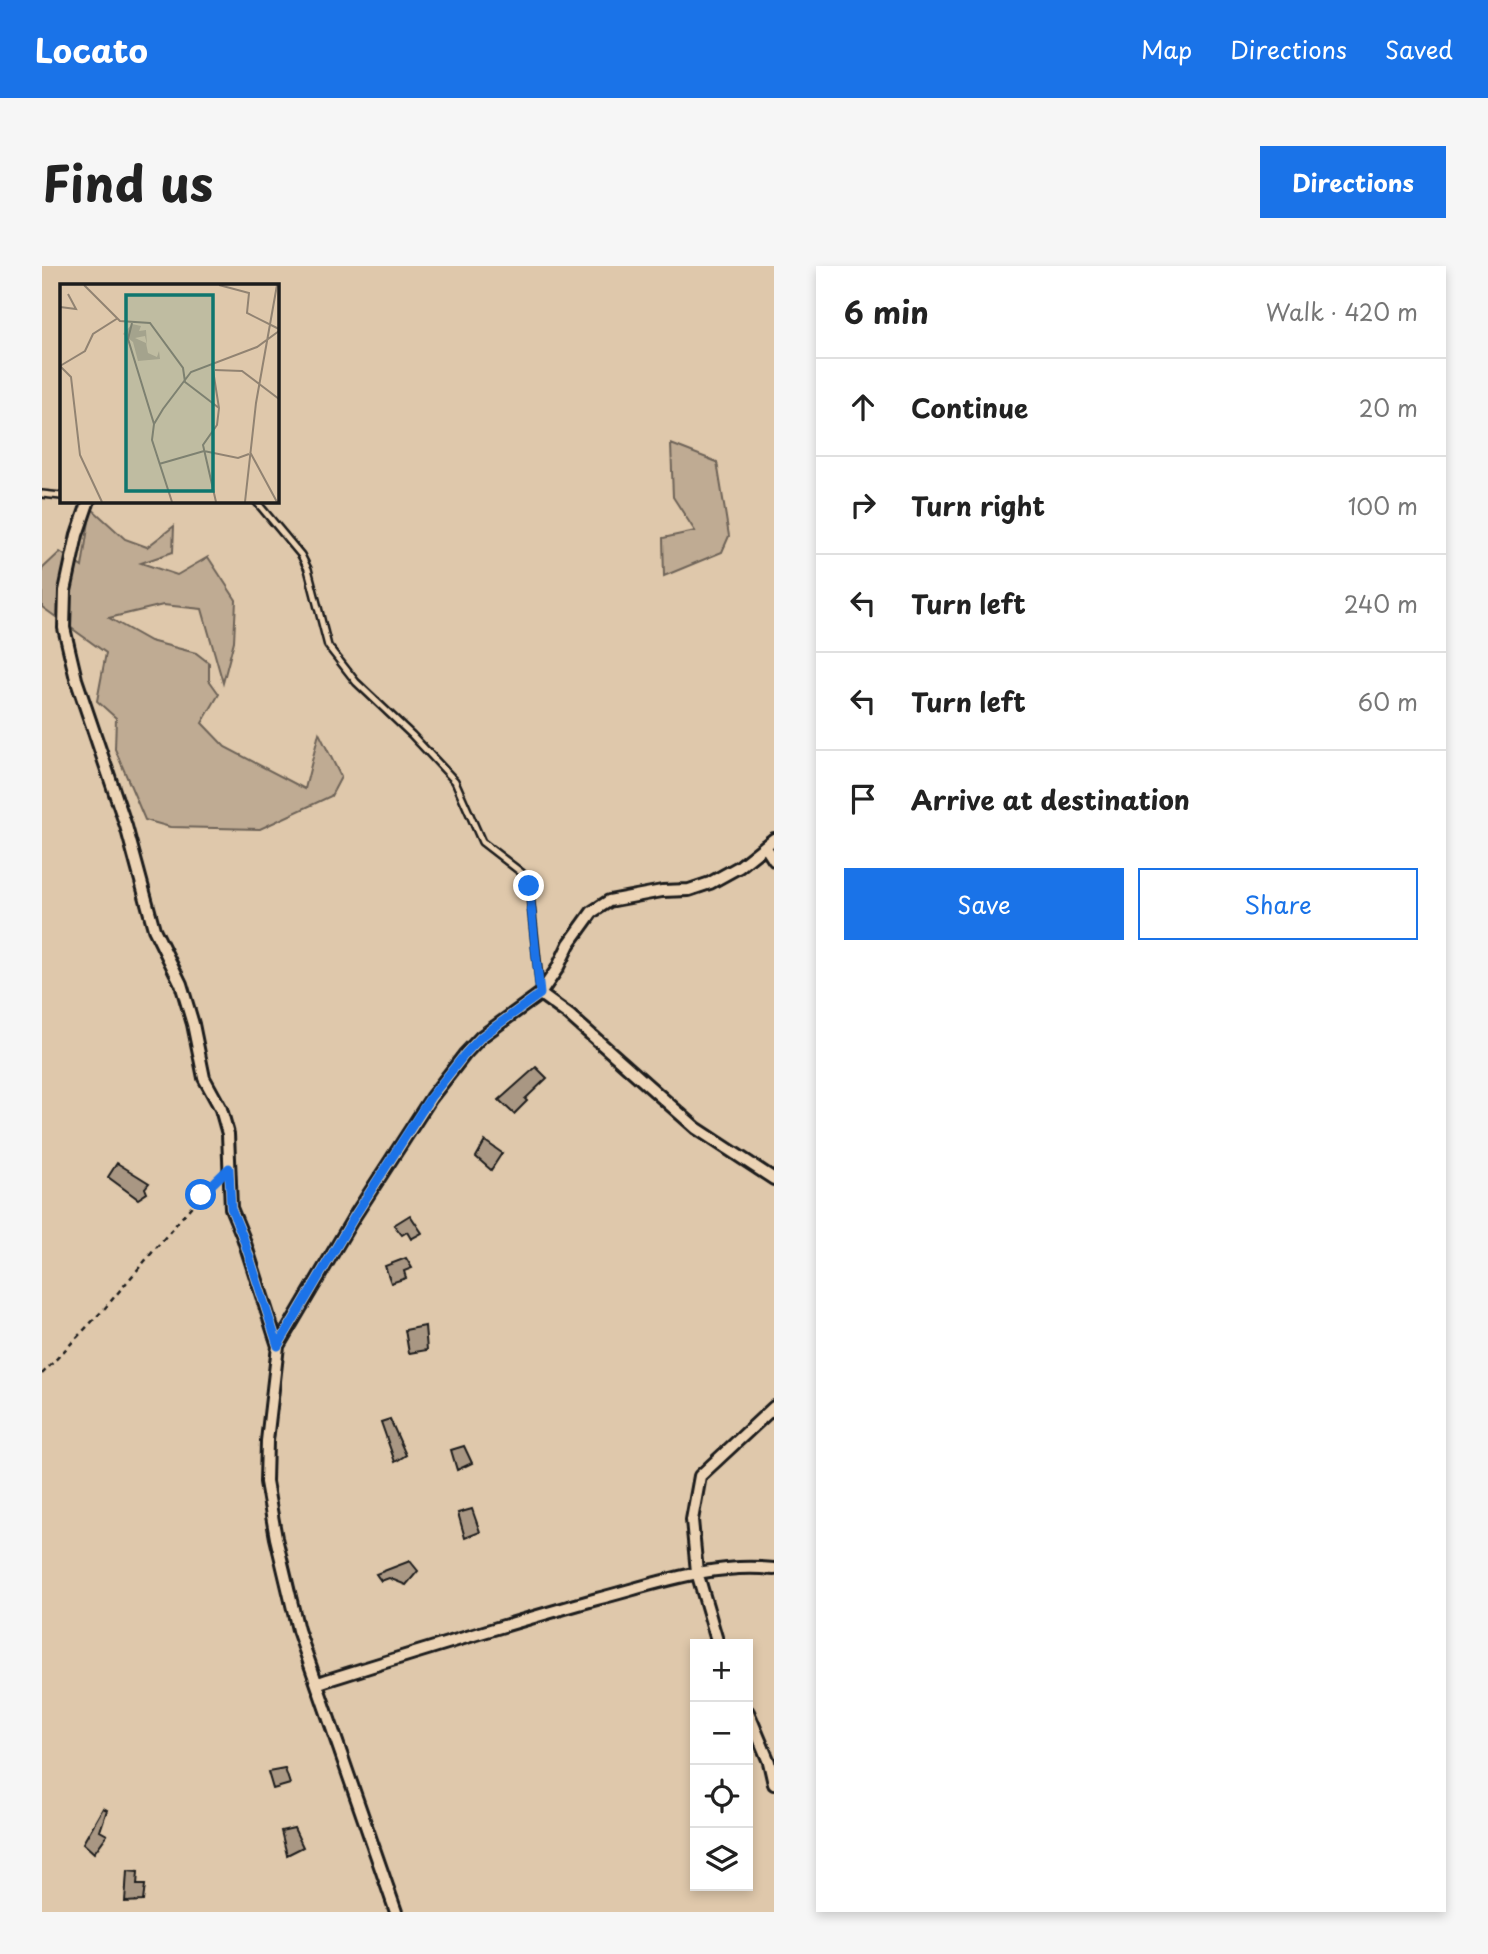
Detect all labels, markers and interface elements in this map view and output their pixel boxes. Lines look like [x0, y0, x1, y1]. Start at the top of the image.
text: Locato [35, 24, 148, 74]
text: Map [1141, 31, 1192, 67]
text: Directions [1230, 31, 1347, 67]
text: Saved [1385, 31, 1453, 67]
text: Find us [42, 145, 213, 219]
button: Directions [1260, 146, 1446, 218]
inset map [60, 284, 278, 502]
text: 6 min [844, 289, 929, 334]
text: Walk · 420 m [1266, 294, 1418, 329]
icon: ahead [844, 388, 882, 426]
text: Continue [911, 388, 1028, 427]
text: 20 m [1359, 390, 1418, 425]
icon: right [844, 486, 882, 524]
text: Turn right [911, 486, 1045, 525]
text: 100 m [1348, 488, 1418, 523]
icon: left [844, 584, 882, 622]
text: Turn left [911, 584, 1026, 623]
text: 240 m [1344, 586, 1418, 621]
icon: left [844, 682, 882, 720]
text: Turn left [911, 682, 1026, 721]
text: 60 m [1358, 684, 1418, 719]
icon: arrive [844, 780, 882, 818]
text: Arrive at destination [911, 780, 1190, 819]
button: Save [844, 868, 1124, 940]
button: Share [1138, 868, 1418, 940]
route end [513, 870, 544, 901]
route start [185, 1179, 216, 1210]
map controls [690, 1639, 753, 1891]
button: + [690, 1639, 753, 1702]
button: − [690, 1702, 753, 1765]
button: locate [690, 1765, 753, 1828]
button: layers [690, 1828, 753, 1891]

